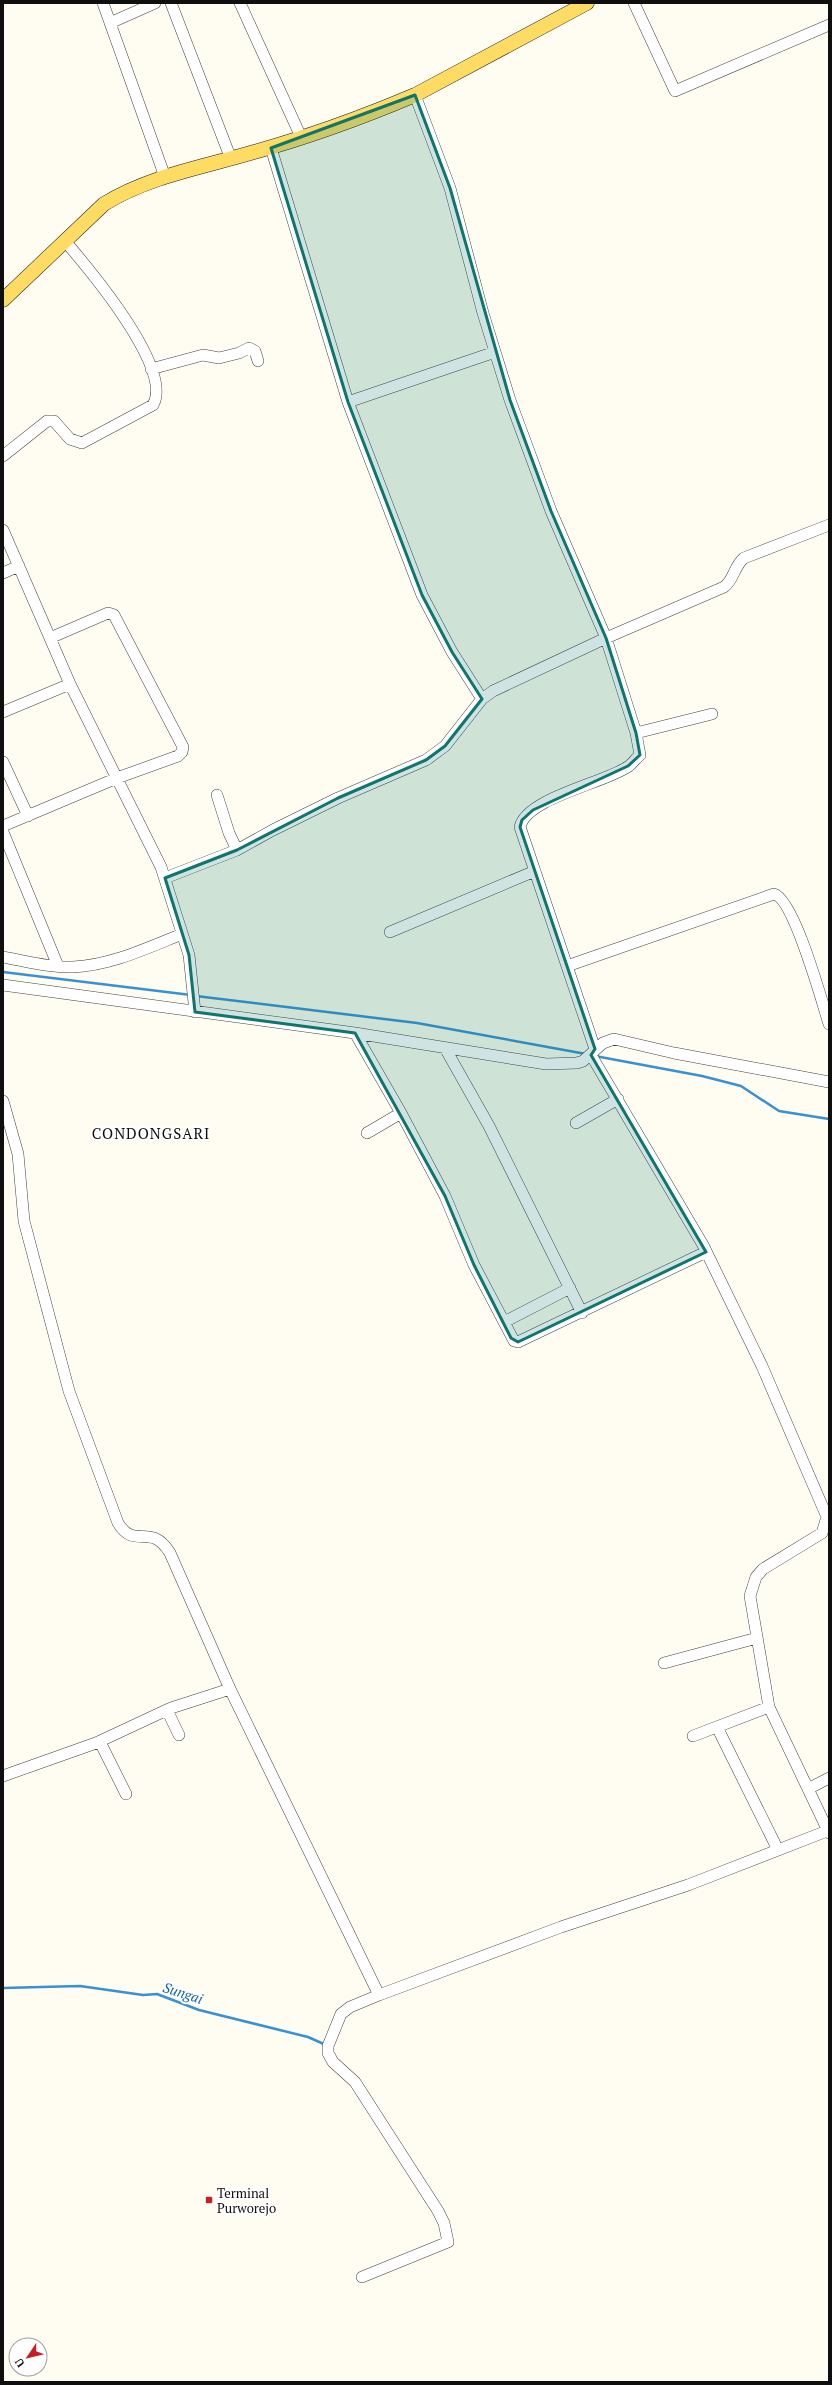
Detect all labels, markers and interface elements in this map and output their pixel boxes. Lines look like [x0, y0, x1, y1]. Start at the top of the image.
district label: CONDONGSARI [92, 1123, 210, 1143]
water label: Sungai [161, 1977, 206, 2008]
place label: Terminal Purworejo [217, 2184, 276, 2217]
marker: Terminal Purworejo [204, 2195, 214, 2205]
north arrow [8, 2337, 48, 2377]
text: U [12, 2355, 28, 2370]

